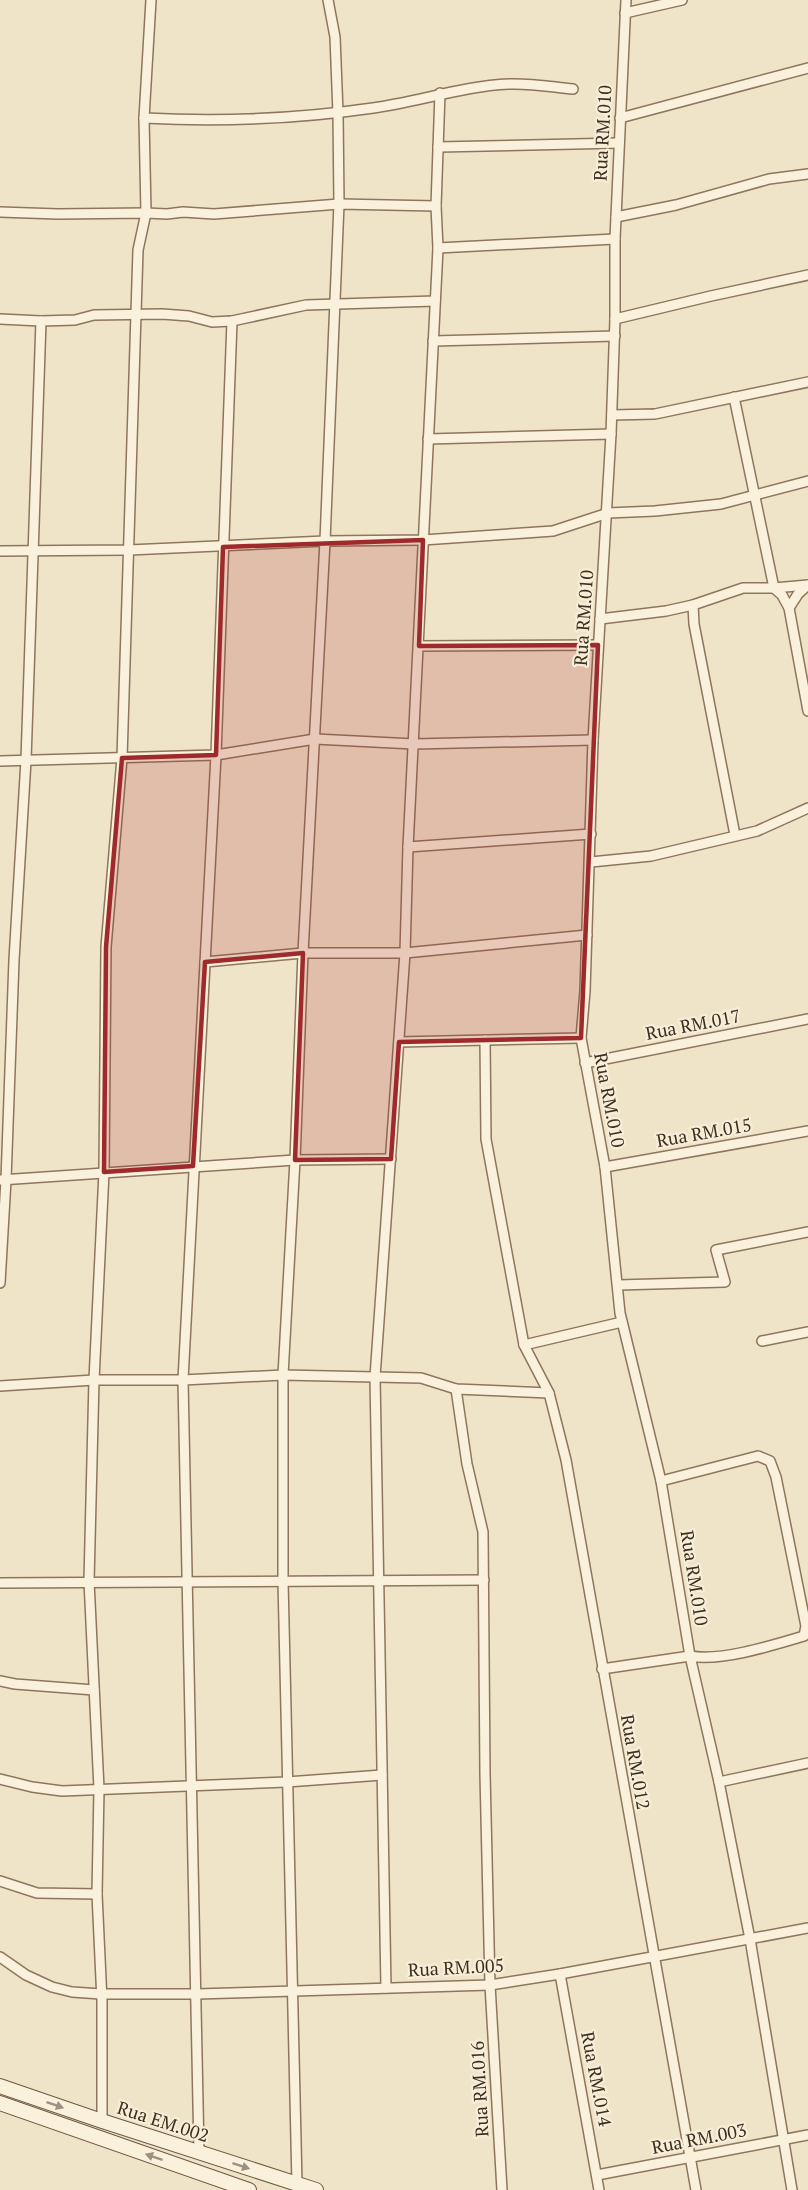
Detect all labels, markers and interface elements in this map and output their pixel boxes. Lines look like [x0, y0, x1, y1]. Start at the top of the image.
street label: Rua RM.010 [588, 84, 617, 182]
street label: Rua RM.010 [568, 569, 598, 667]
street label: Rua RM.017 [643, 1003, 742, 1045]
street label: Rua RM.010 [589, 1050, 631, 1149]
street label: Rua RM.015 [654, 1112, 753, 1152]
street label: Rua RM.010 [676, 1528, 714, 1627]
street label: Rua RM.012 [616, 1712, 656, 1811]
street label: Rua RM.005 [407, 1953, 505, 1982]
street label: Rua RM.014 [576, 2029, 618, 2129]
street label: Rua RM.016 [464, 2040, 494, 2138]
street label: Rua EM.002 [114, 2095, 212, 2147]
one-way arrow [46, 2100, 64, 2110]
street label: Rua RM.003 [649, 2117, 748, 2159]
one-way arrow [145, 2152, 163, 2161]
one-way arrow [232, 2161, 250, 2171]

